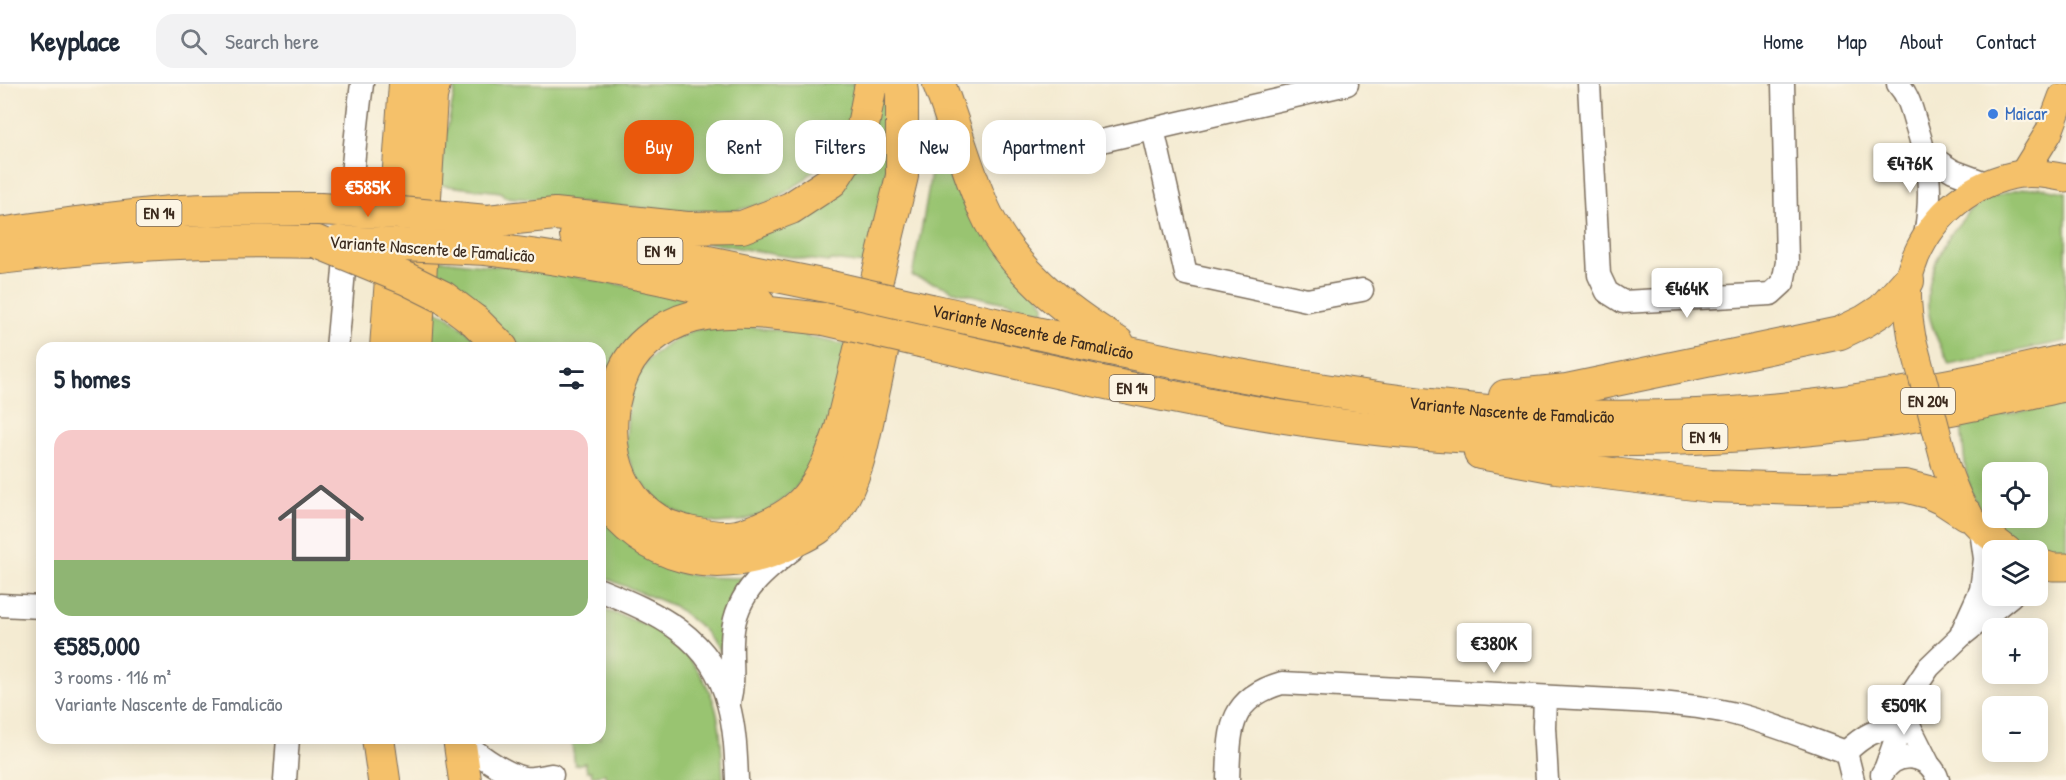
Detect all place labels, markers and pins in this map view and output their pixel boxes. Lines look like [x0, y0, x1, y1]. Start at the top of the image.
place label: Maicar [2005, 101, 2048, 126]
marker: Maicar [1986, 107, 2000, 121]
pin: €476K [1868, 143, 1952, 194]
pin: €585K [326, 167, 410, 218]
pin: €464K [1645, 268, 1729, 319]
pin: €380K [1452, 623, 1536, 674]
pin: €509K [1862, 685, 1946, 736]

